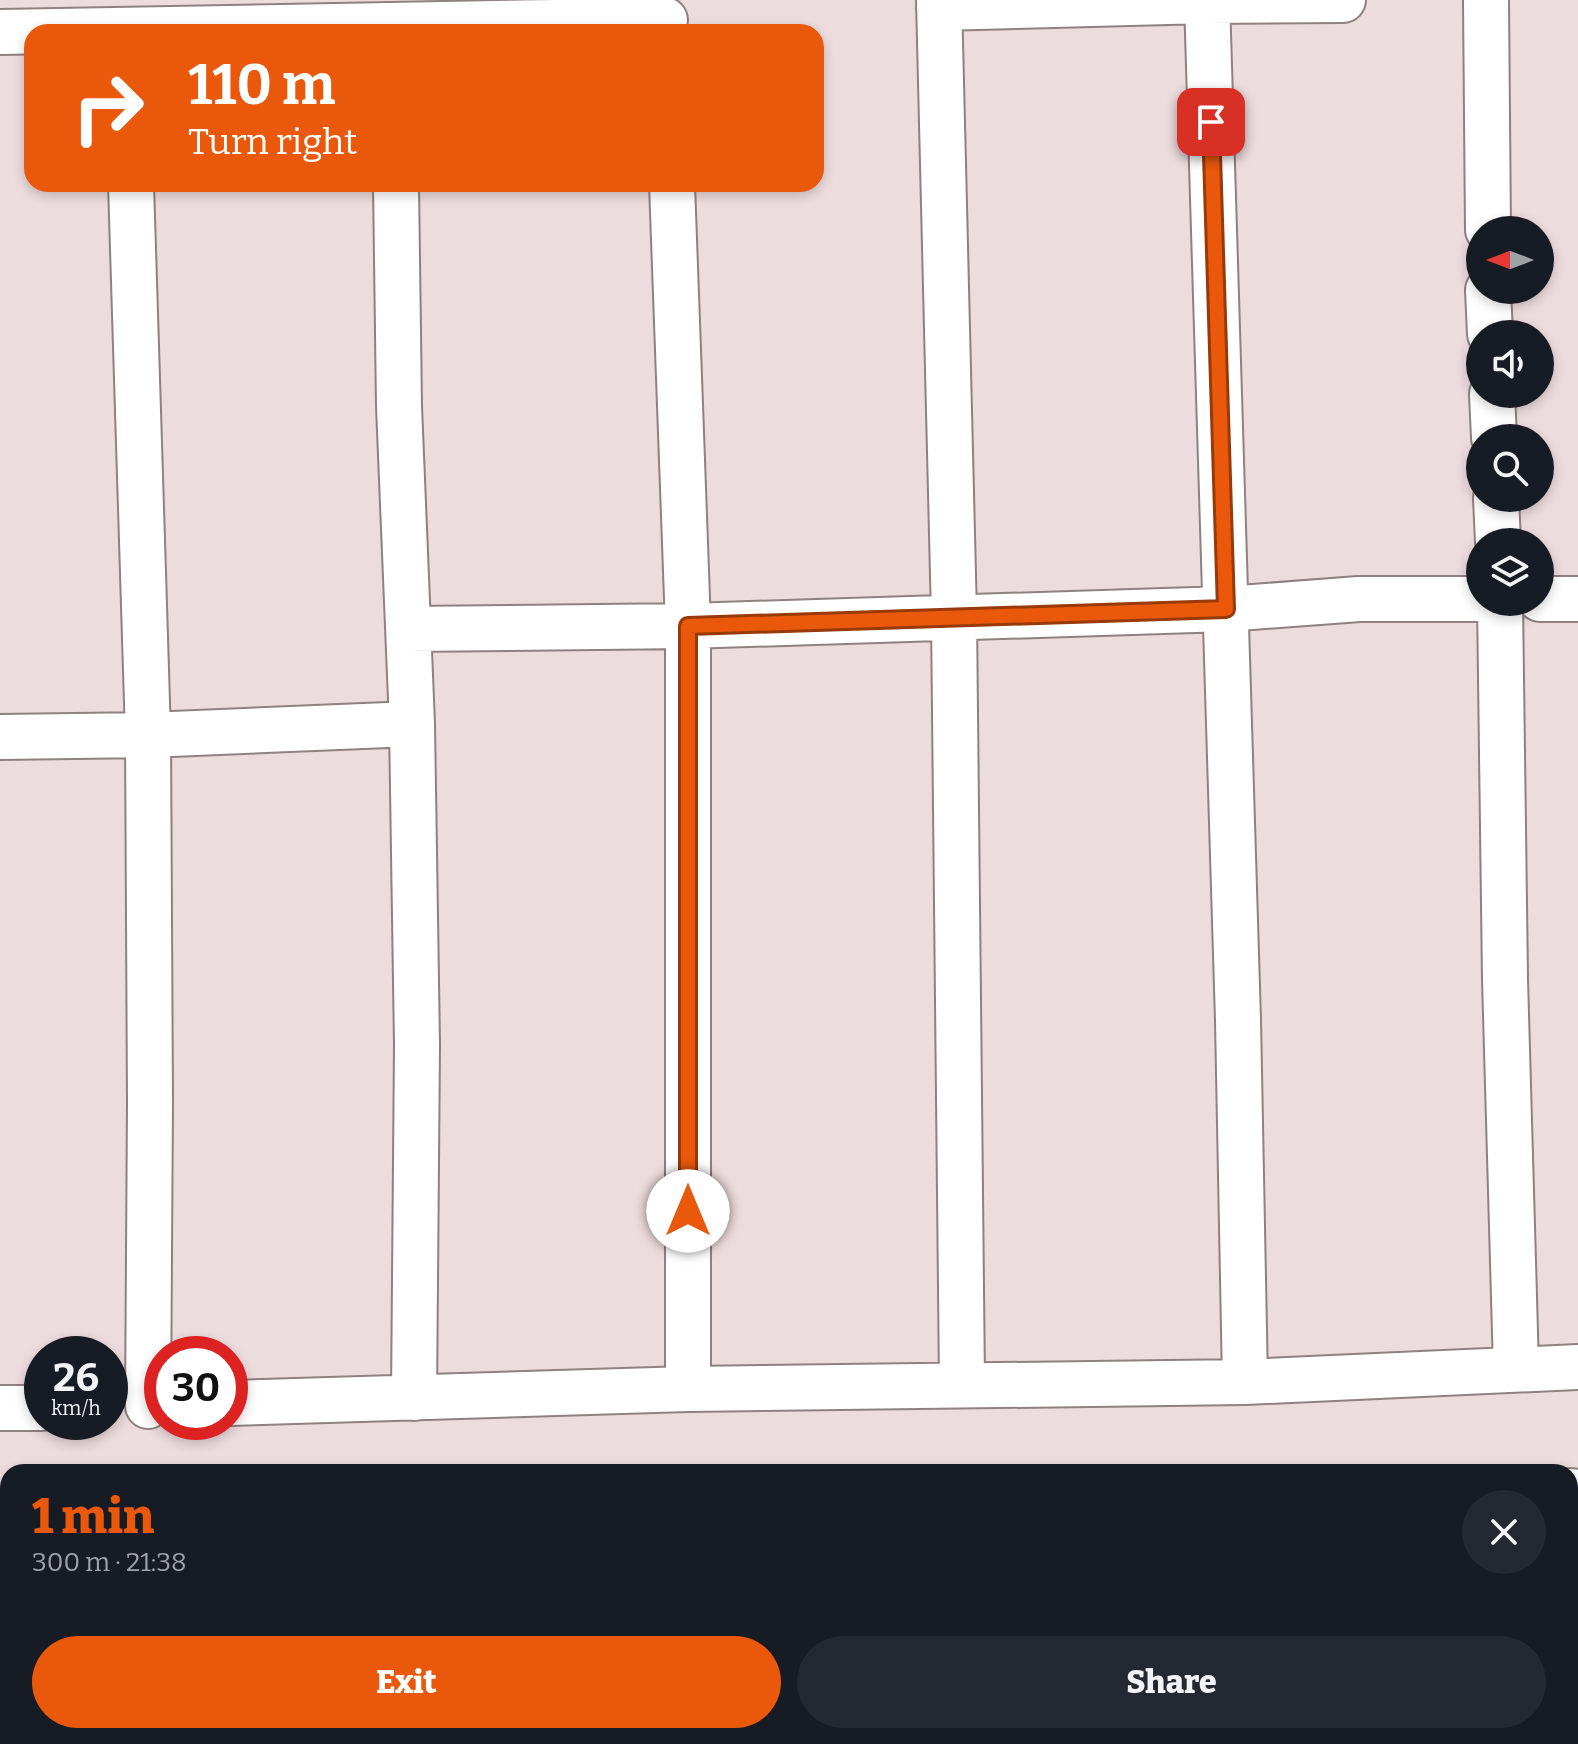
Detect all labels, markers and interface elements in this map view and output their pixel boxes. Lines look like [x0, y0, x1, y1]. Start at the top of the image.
text: 110 m [188, 52, 335, 119]
icon: right [56, 56, 160, 160]
pin [1177, 88, 1245, 156]
icon: arrive [1189, 100, 1233, 144]
text: Turn right [188, 120, 357, 164]
north arrow [1466, 216, 1554, 304]
map controls [1466, 216, 1554, 616]
button: sound [1466, 320, 1554, 408]
button: search [1466, 424, 1554, 512]
button: layers [1466, 528, 1554, 616]
position arrow [646, 1169, 730, 1253]
speed limit sign: 30 [144, 1336, 248, 1440]
text: 26 [53, 1354, 99, 1402]
text: km/h [51, 1396, 101, 1420]
text: 1 min [32, 1488, 154, 1546]
button: close [1462, 1490, 1546, 1574]
text: 300 m · 21:38 [32, 1547, 187, 1578]
button: Exit [32, 1636, 781, 1728]
button: Share [797, 1636, 1546, 1728]

